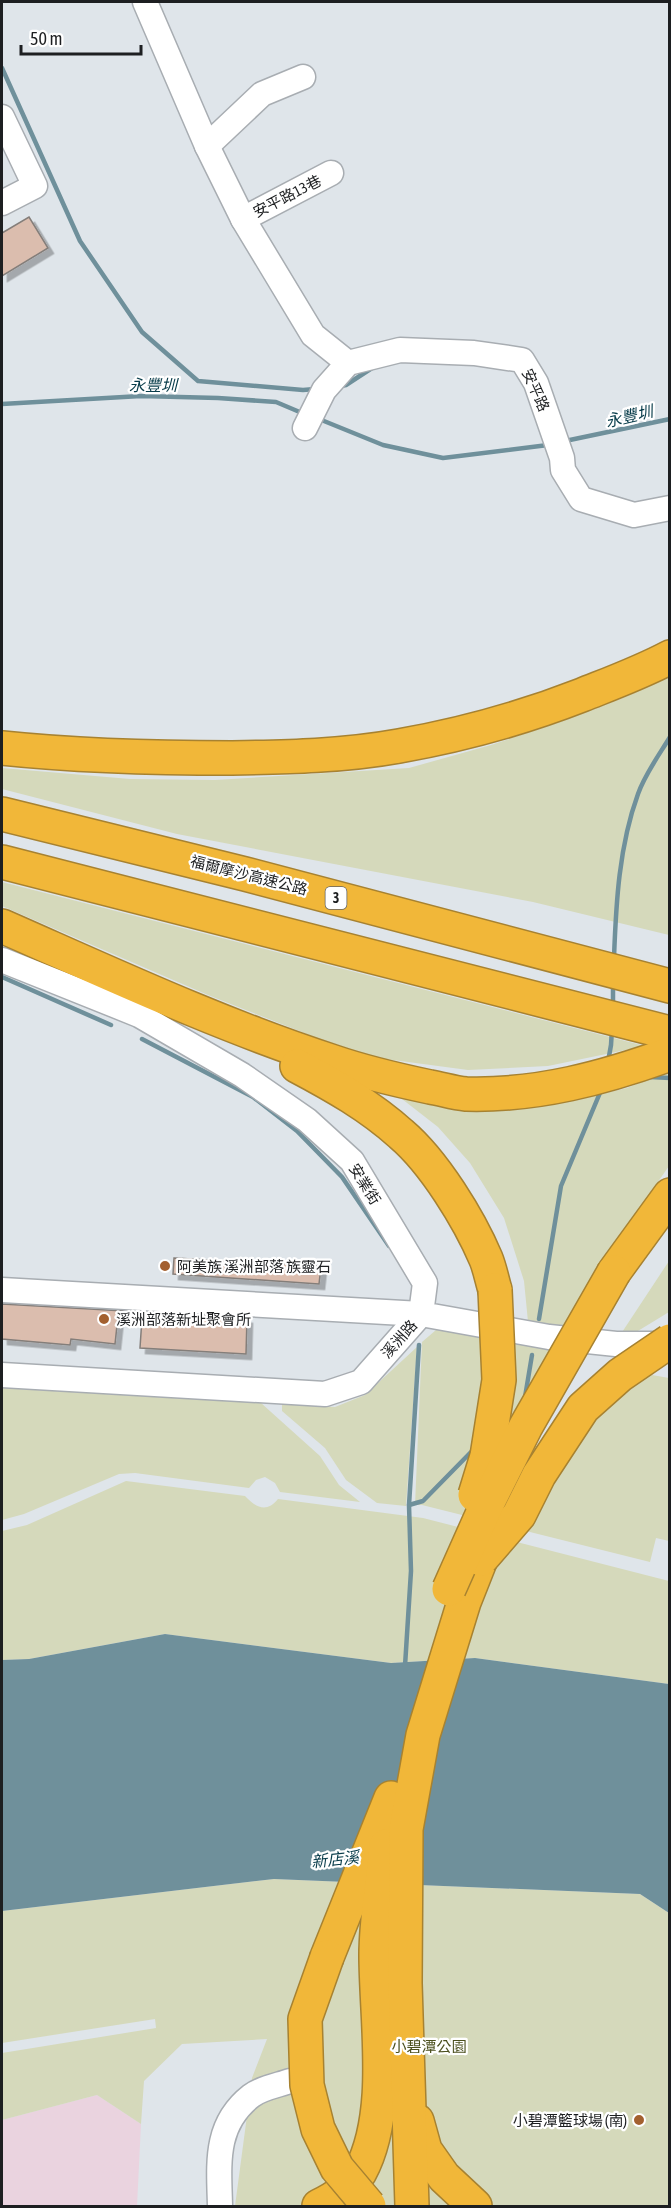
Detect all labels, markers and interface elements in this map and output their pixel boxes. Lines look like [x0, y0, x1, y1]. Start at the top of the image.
scale bar [21, 18, 141, 56]
text: 50 m [30, 28, 62, 49]
street label: 安平路13巷 [250, 172, 324, 220]
street label: 安平路 [519, 366, 553, 414]
water label: 永豐圳 [129, 376, 179, 394]
water label: 永豐圳 [604, 401, 656, 430]
street label: 福爾摩沙高速公路 [189, 852, 309, 898]
road number: 3 [326, 887, 346, 909]
street label: 安業街 [346, 1160, 384, 1208]
place label: 阿美族 溪洲部落 族靈石 [177, 1258, 331, 1275]
marker: 阿美族 溪洲部落 族靈石 [158, 1259, 172, 1273]
place label: 溪洲部落新址聚會所 [116, 1311, 251, 1328]
marker: 溪洲部落新址聚會所 [97, 1312, 111, 1326]
street label: 溪洲路 [378, 1317, 420, 1361]
water label: 新店溪 [310, 1847, 362, 1870]
park label: 小碧潭公園 [391, 2038, 467, 2055]
place label: 小碧潭籃球場 (南) [513, 2112, 627, 2129]
marker: 小碧潭籃球場 (南) [632, 2113, 646, 2127]

